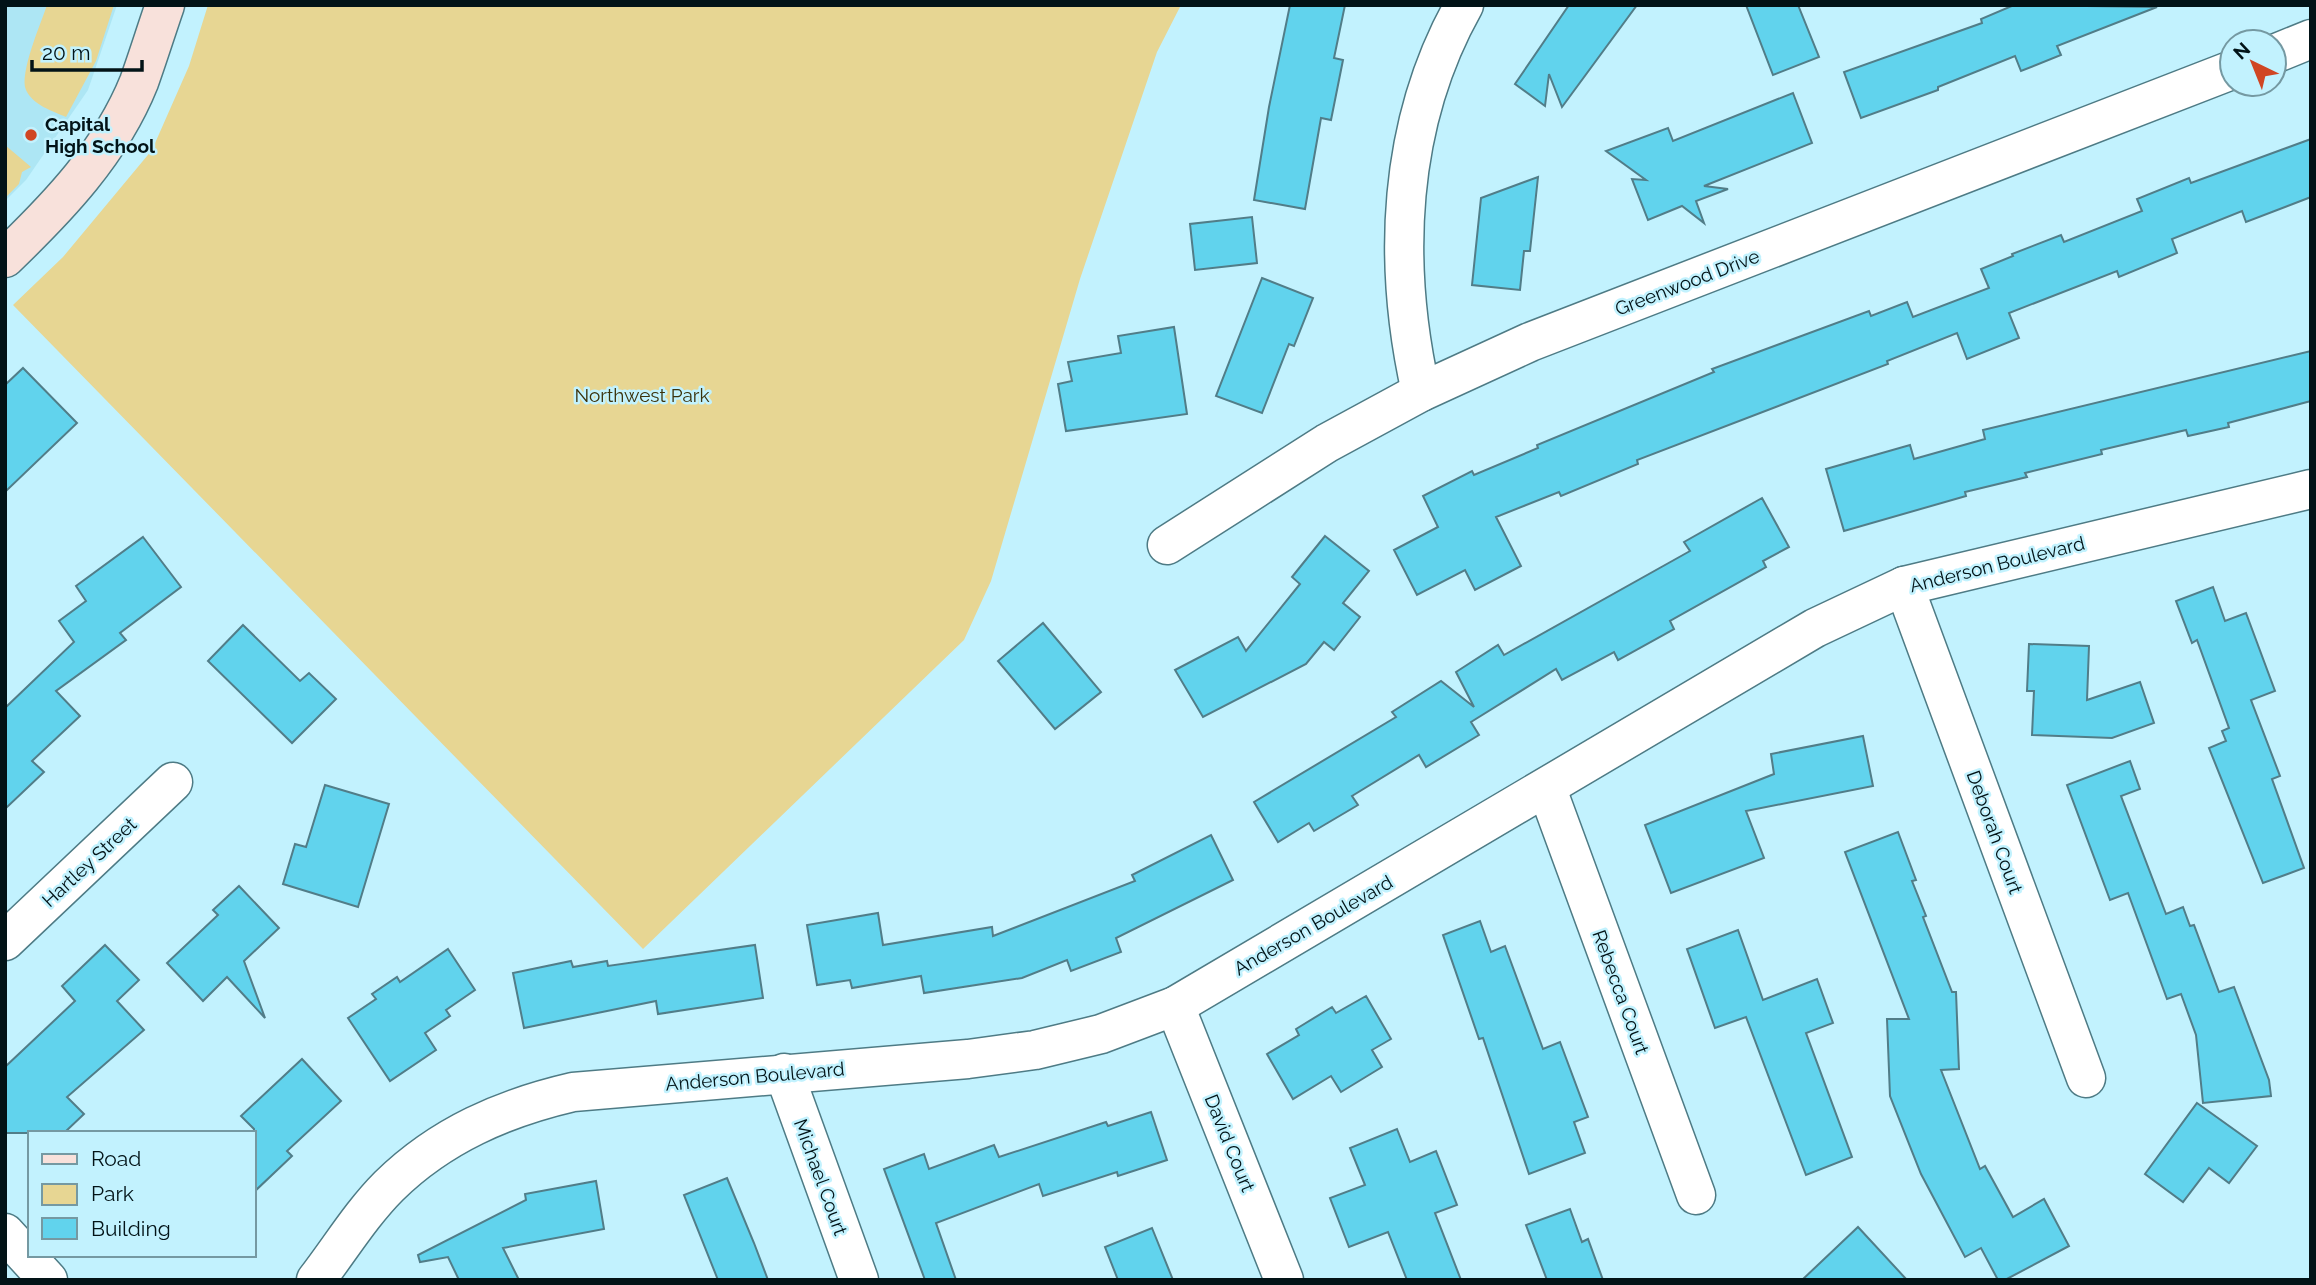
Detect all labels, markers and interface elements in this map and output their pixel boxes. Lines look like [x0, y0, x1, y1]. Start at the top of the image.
scale bar [32, 28, 142, 72]
north arrow [2218, 28, 2288, 98]
text: N [2229, 38, 2254, 64]
text: 20 m [42, 40, 90, 65]
place label: Capital High School [45, 113, 156, 157]
marker: Capital High School [23, 127, 39, 143]
street label: Greenwood Drive [1612, 244, 1762, 320]
park label: Northwest Park [574, 384, 710, 406]
street label: Anderson Boulevard [1907, 532, 2087, 596]
street label: Deborah Court [1963, 767, 2028, 897]
street label: Hartley Street [37, 812, 141, 911]
street label: Anderson Boulevard [1230, 871, 1396, 979]
street label: Rebecca Court [1588, 927, 1654, 1058]
street label: Anderson Boulevard [665, 1057, 845, 1095]
street label: David Court [1200, 1091, 1260, 1196]
street label: Michael Court [790, 1116, 852, 1239]
legend [28, 1131, 256, 1257]
text: Road [91, 1146, 141, 1171]
text: Park [91, 1181, 134, 1206]
text: Building [91, 1216, 171, 1241]

